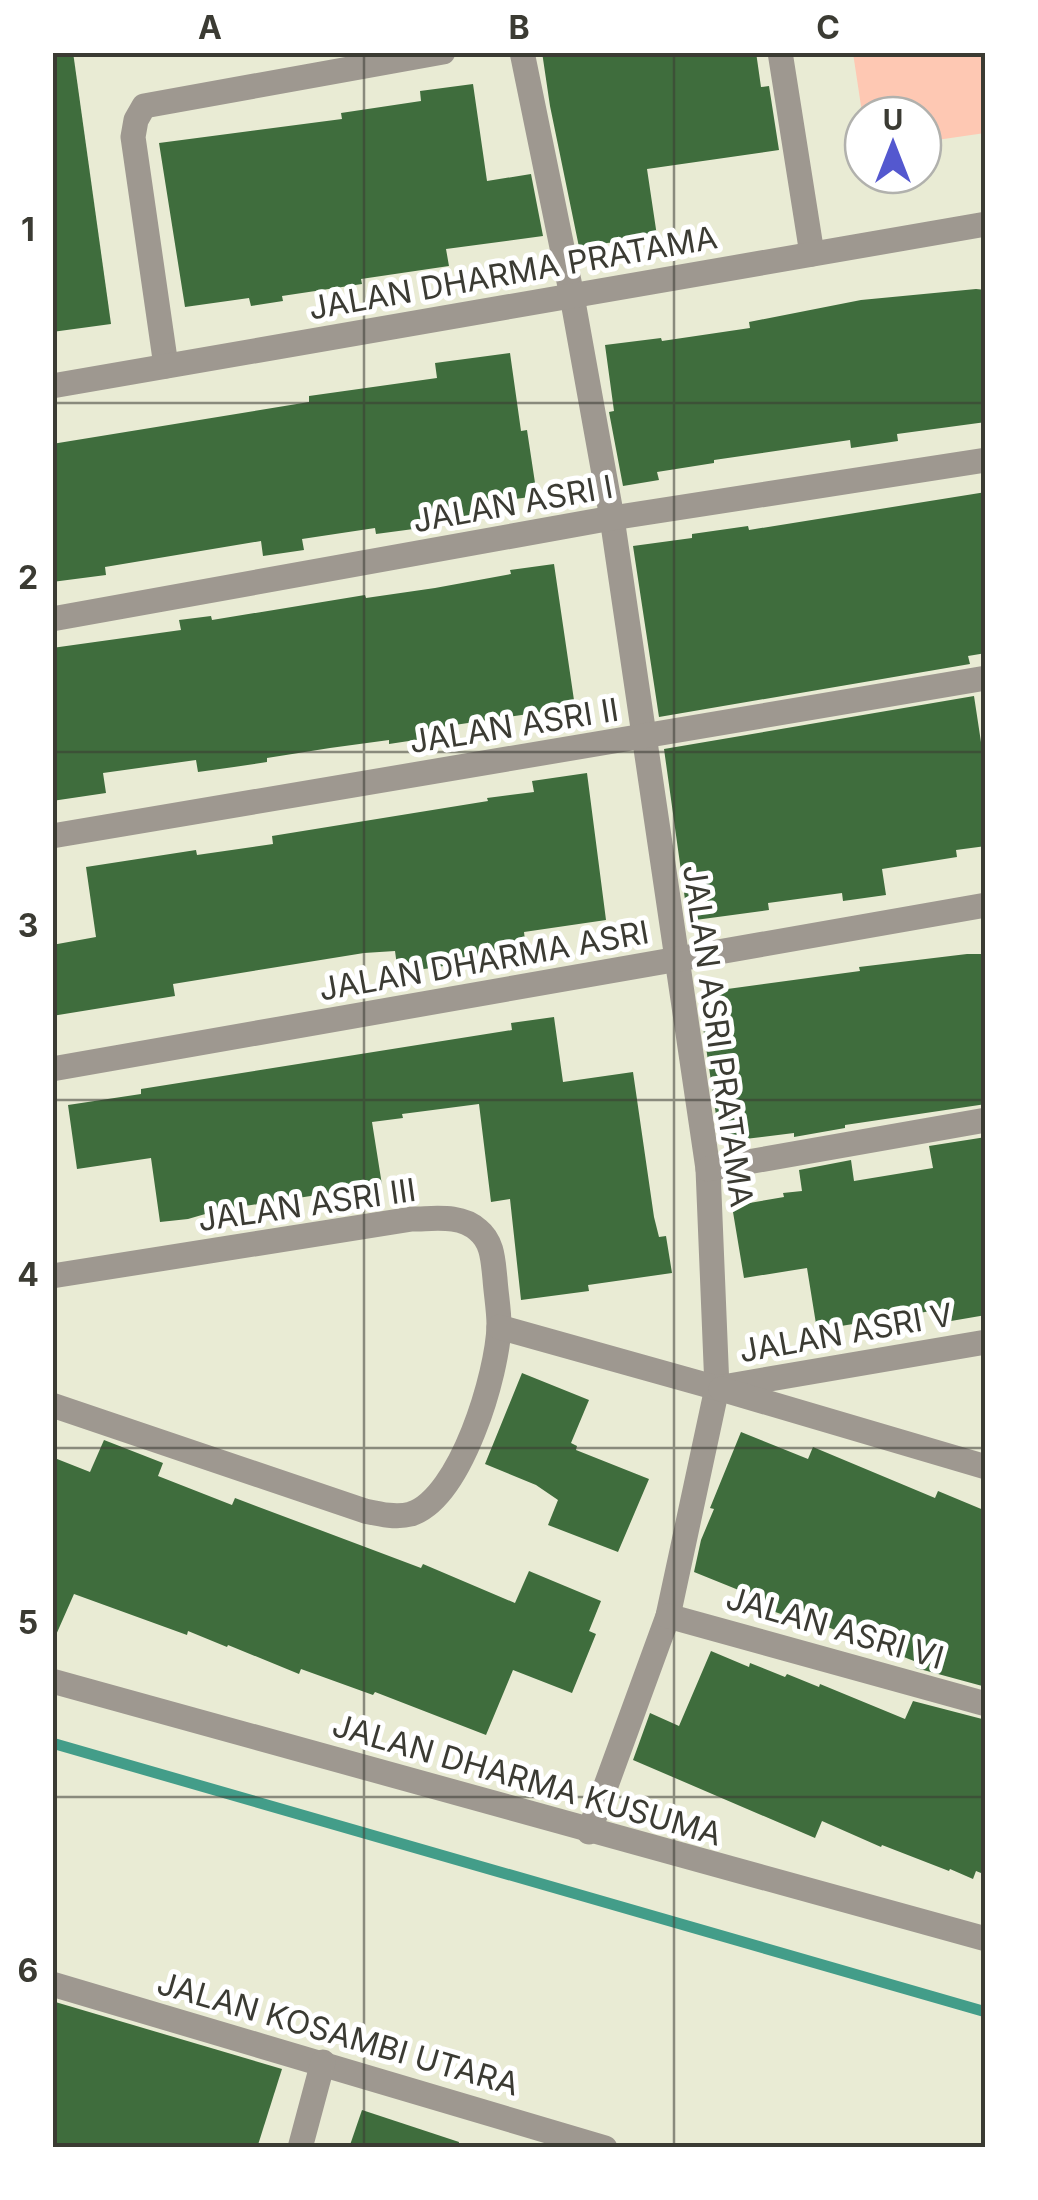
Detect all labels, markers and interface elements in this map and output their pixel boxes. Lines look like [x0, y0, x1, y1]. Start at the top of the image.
text: A [198, 8, 222, 47]
text: B [508, 8, 530, 47]
text: C [816, 8, 840, 47]
north arrow [843, 95, 943, 195]
text: U [883, 103, 903, 137]
text: 1 [21, 210, 35, 249]
street label: JALAN DHARMA PRATAMA [306, 217, 720, 328]
street label: JALAN ASRI I [410, 467, 616, 540]
text: 2 [18, 558, 38, 597]
street label: JALAN ASRI II [407, 690, 621, 761]
street label: JALAN ASRI PRATAMA [675, 862, 762, 1210]
text: 3 [18, 906, 38, 945]
street label: JALAN DHARMA ASRI [316, 912, 652, 1009]
street label: JALAN ASRI III [195, 1170, 418, 1239]
text: 4 [17, 1255, 39, 1294]
street label: JALAN ASRI V [736, 1295, 956, 1370]
street label: JALAN ASRI VI [722, 1578, 948, 1677]
text: 5 [18, 1603, 38, 1642]
street label: JALAN DHARMA KUSUMA [328, 1705, 726, 1854]
text: 6 [18, 1951, 38, 1990]
street label: JALAN KOSAMBI UTARA [153, 1963, 523, 2104]

